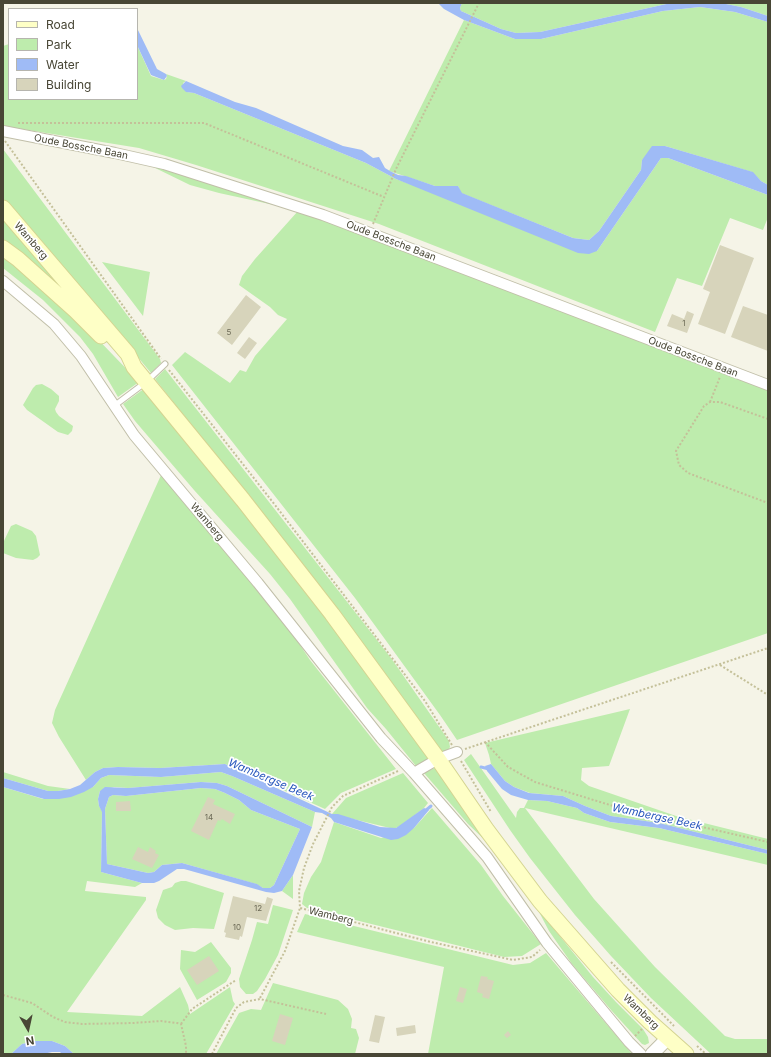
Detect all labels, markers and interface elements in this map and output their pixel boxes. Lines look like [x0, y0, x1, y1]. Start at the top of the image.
legend [8, 8, 138, 100]
text: Road [46, 17, 75, 32]
text: Park [46, 37, 72, 52]
text: Water [46, 57, 79, 72]
text: Building [46, 77, 91, 92]
street label: Oude Bossche Baan [33, 132, 129, 162]
street label: Oude Bossche Baan [344, 218, 438, 264]
street label: Wamberg [12, 220, 50, 262]
house number: 1 [682, 319, 686, 329]
house number: 5 [227, 328, 231, 338]
street label: Oude Bossche Baan [646, 334, 740, 380]
street label: Wamberg [188, 501, 226, 543]
water label: Wambergse Beek [226, 756, 316, 804]
water label: Wambergse Beek [611, 801, 703, 833]
house number: 14 [205, 813, 213, 823]
house number: 12 [254, 904, 262, 914]
street label: Wamberg [308, 905, 354, 927]
house number: 10 [233, 923, 241, 933]
street label: Wamberg [621, 992, 661, 1032]
north arrow [8, 1009, 48, 1049]
text: N [25, 1033, 35, 1048]

